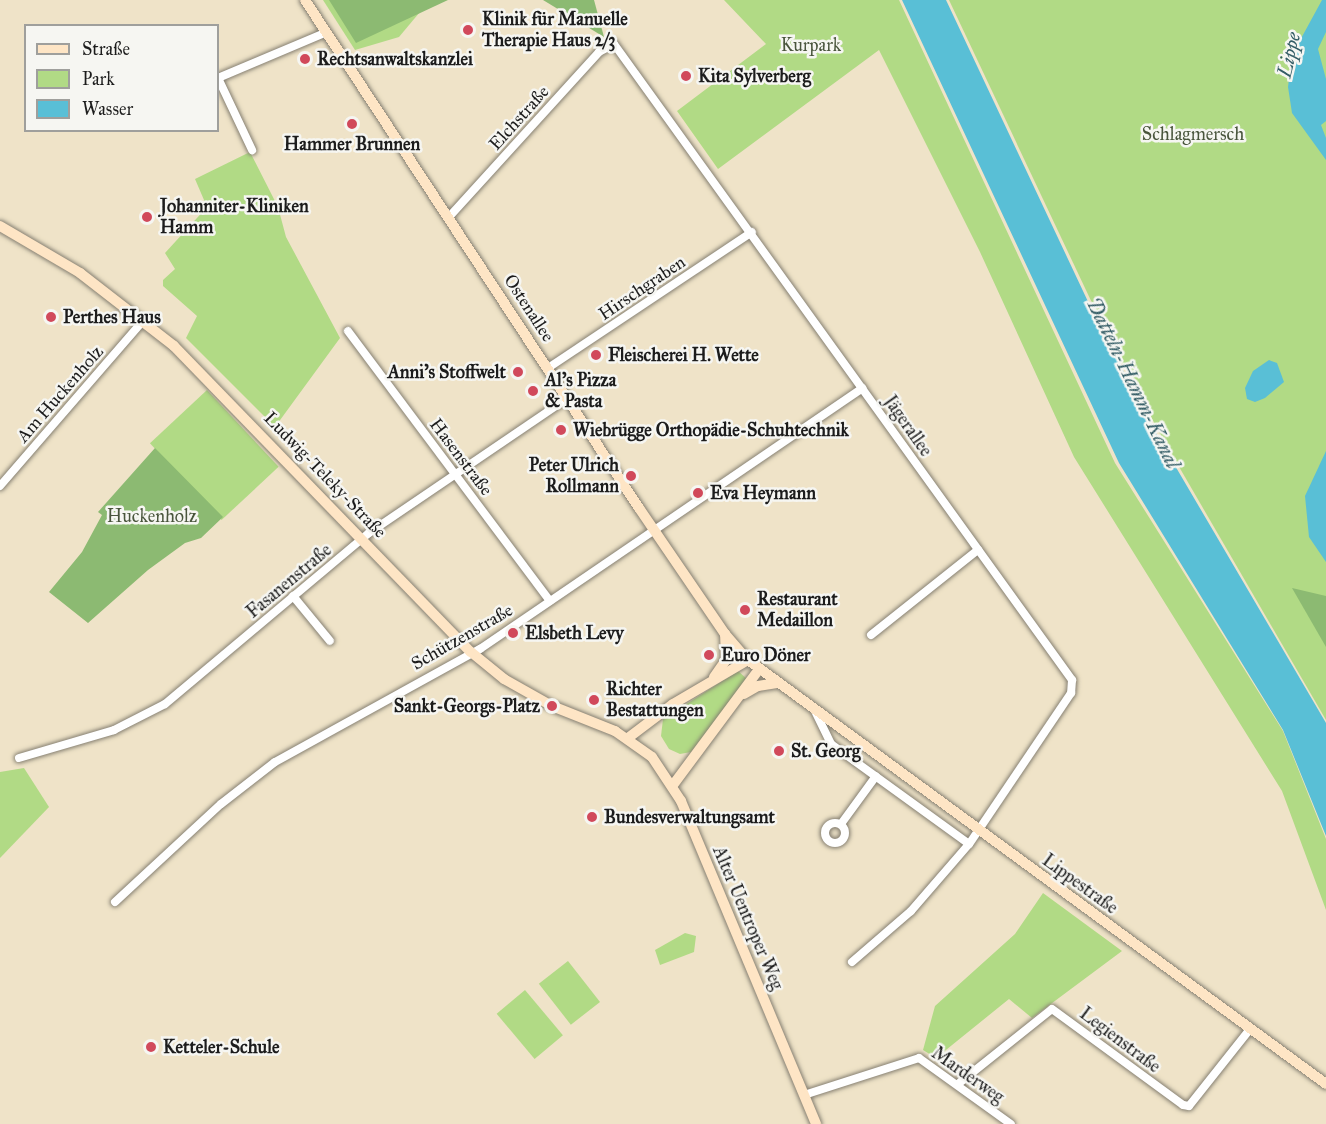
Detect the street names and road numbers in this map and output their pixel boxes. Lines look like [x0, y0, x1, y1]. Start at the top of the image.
street label: Elchstraße [484, 81, 554, 155]
street label: Hirschgraben [594, 251, 690, 325]
street label: Ostenallee [499, 270, 559, 346]
street label: Am Huckenholz [12, 341, 108, 447]
street label: Jägerallee [879, 391, 937, 461]
street label: Ludwig-Teleky-Straße [259, 407, 391, 543]
street label: Hasenstraße [425, 414, 497, 500]
street label: Fasanenstraße [242, 539, 336, 623]
street label: Schützenstraße [407, 599, 517, 675]
street label: Alter Uentroper Weg [708, 843, 788, 993]
street label: Lippestraße [1038, 849, 1122, 919]
street label: Legienstraße [1075, 1003, 1165, 1077]
street label: Marderweg [927, 1042, 1009, 1108]

